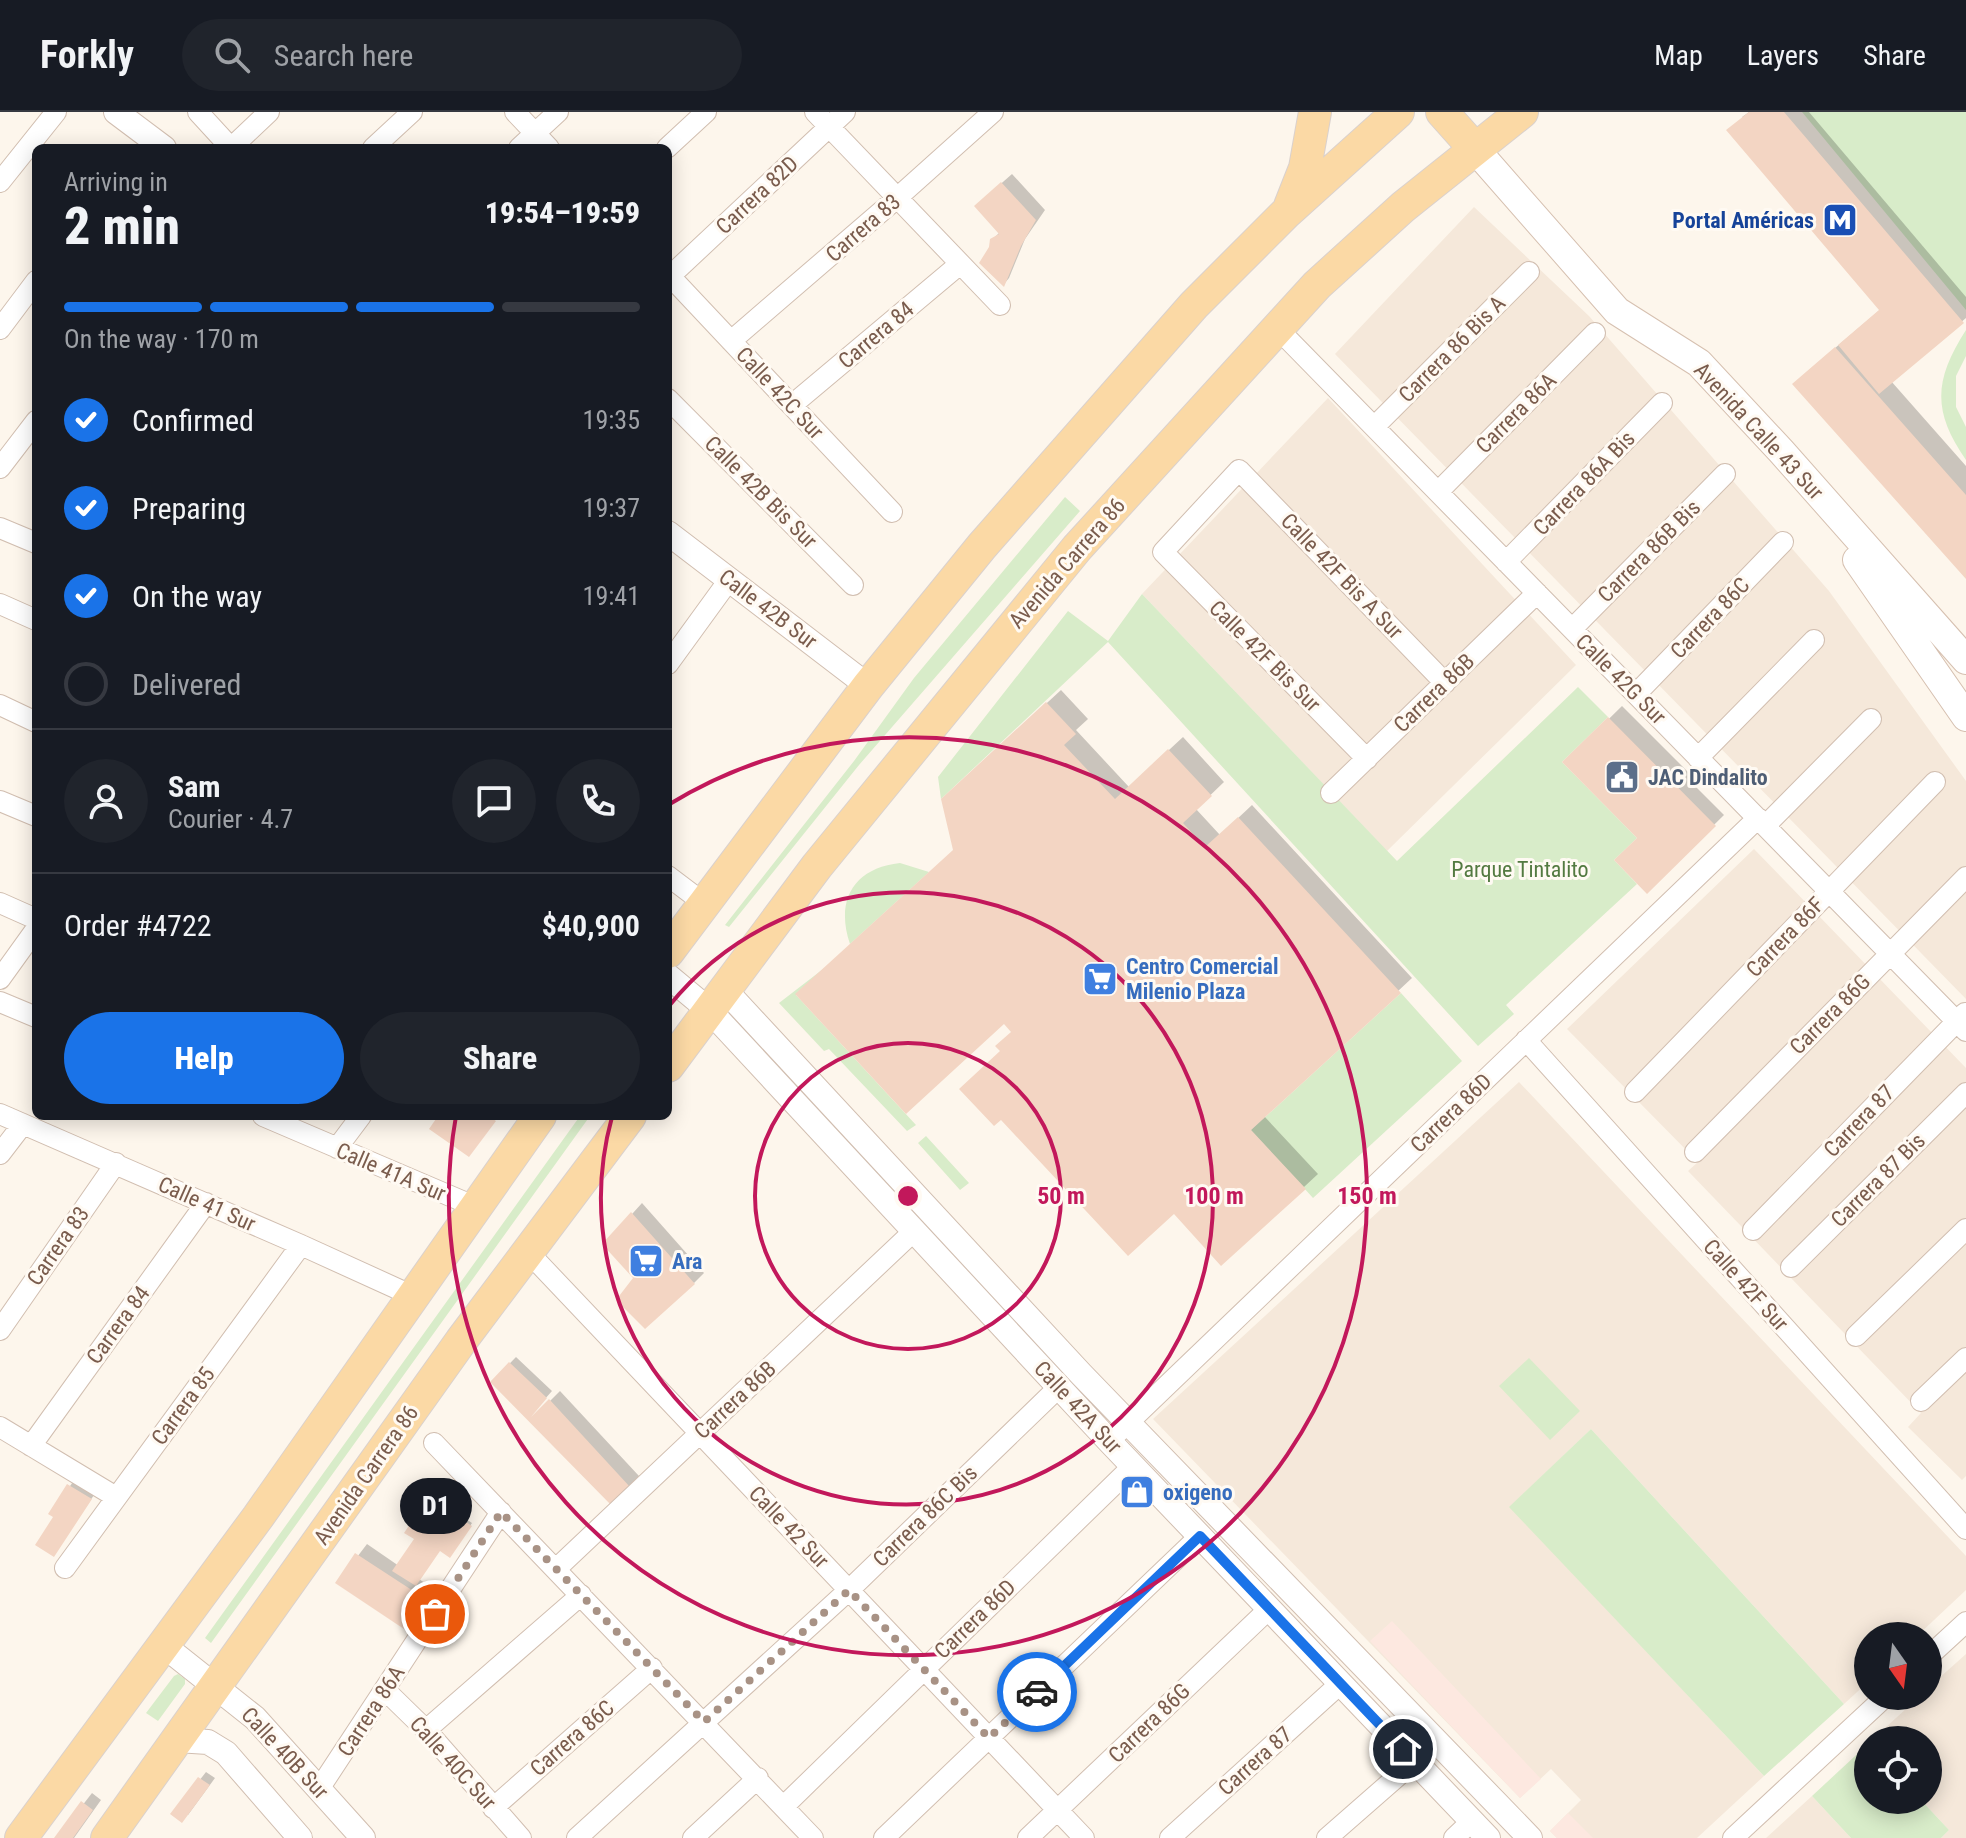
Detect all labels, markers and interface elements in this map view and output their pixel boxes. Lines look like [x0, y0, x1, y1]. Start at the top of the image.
search box [182, 19, 742, 91]
text: Forkly [40, 33, 134, 77]
icon: search [210, 33, 254, 77]
text: Search here [274, 38, 413, 73]
text: Map [1654, 39, 1703, 72]
text: Layers [1747, 39, 1819, 72]
text: Share [1863, 39, 1926, 72]
street label: Carrera 82D [711, 151, 803, 239]
text: Arriving in [64, 167, 168, 197]
street label: Carrera 83 [821, 189, 905, 267]
text: 19:54–19:59 [485, 195, 640, 230]
text: 2 min [64, 196, 180, 257]
metro station icon: Portal Américas [1821, 201, 1859, 239]
place label: Portal Américas [1672, 208, 1814, 233]
street label: Carrera 86 Bis A [1394, 290, 1511, 407]
street label: Carrera 84 [833, 296, 919, 374]
text: On the way · 170 m [64, 324, 259, 354]
street label: Calle 42C Sur [731, 342, 829, 444]
street label: Avenida Calle 43 Sur [1689, 357, 1829, 505]
street label: Carrera 86A [1471, 368, 1561, 458]
icon: check [64, 398, 108, 442]
text: Confirmed [132, 403, 254, 438]
text: 19:35 [583, 405, 640, 435]
street label: Carrera 86A Bis [1528, 426, 1640, 540]
street label: Calle 42B Bis Sur [700, 431, 822, 553]
icon: check [64, 486, 108, 530]
text: Preparing [132, 491, 246, 526]
text: 19:37 [583, 493, 640, 523]
street label: Avenida Carrera 86 [1004, 493, 1130, 633]
street label: Carrera 86B Bis [1593, 495, 1705, 607]
street label: Calle 42F Bis A Sur [1276, 508, 1408, 644]
street label: Calle 42B Sur [714, 564, 822, 654]
street label: Carrera 86C [1665, 572, 1755, 664]
icon: check [64, 574, 108, 618]
text: On the way [132, 579, 262, 614]
text: 19:41 [583, 581, 640, 611]
street label: Calle 42F Bis Sur [1204, 595, 1326, 717]
street label: Calle 42G Sur [1571, 629, 1671, 729]
street label: Carrera 86B [1389, 649, 1479, 737]
text: Delivered [132, 667, 241, 702]
public building icon: JAC Dindalito [1603, 758, 1641, 796]
button: person [64, 759, 148, 843]
button: chat [452, 759, 536, 843]
button: phone [556, 759, 640, 843]
place label: JAC Dindalito [1648, 765, 1768, 790]
text: Sam [168, 769, 221, 804]
text: Courier · 4.7 [168, 804, 293, 834]
park label: Parque Tintalito [1451, 857, 1589, 882]
street label: Carrera 86F [1741, 892, 1829, 982]
text: Order #4722 [64, 908, 212, 943]
text: $40,900 [542, 908, 640, 943]
place label: Centro Comercial Milenio Plaza [1126, 954, 1279, 1004]
supermarket icon: Centro Comercial Milenio Plaza [1081, 960, 1119, 998]
street label: Carrera 86G [1785, 969, 1875, 1059]
button: Help [64, 1012, 344, 1104]
button: Share [360, 1012, 640, 1104]
street label: Carrera 86D [1405, 1068, 1497, 1158]
street label: Carrera 87 [1819, 1080, 1899, 1162]
street label: Carrera 87 Bis [1826, 1128, 1930, 1232]
street label: Calle 41A Sur [332, 1138, 450, 1206]
street label: Calle 41 Sur [154, 1171, 260, 1237]
centre of rings [894, 1182, 922, 1210]
text: 50 m [1037, 1182, 1085, 1210]
text: 100 m [1184, 1182, 1244, 1210]
text: 150 m [1337, 1182, 1397, 1210]
street label: Carrera 83 [22, 1202, 94, 1290]
street label: Calle 42F Sur [1698, 1234, 1794, 1336]
supermarket icon: Ara [627, 1242, 665, 1280]
place label: Ara [672, 1249, 702, 1274]
street label: Carrera 84 [81, 1281, 155, 1369]
street label: Carrera 86B [689, 1356, 781, 1444]
street label: Calle 42A Sur [1029, 1356, 1127, 1458]
street label: Carrera 85 [146, 1362, 220, 1450]
street label: Avenida Carrera 86 [309, 1401, 423, 1549]
street label: Carrera 86C Bis [868, 1460, 982, 1572]
shop icon: oxigeno [1118, 1473, 1156, 1511]
callout: D1 [399, 1478, 471, 1534]
place label: oxigeno [1163, 1480, 1233, 1505]
street label: Calle 42 Sur [744, 1481, 834, 1573]
text: D1 [422, 1491, 450, 1521]
street label: Carrera 86D [929, 1574, 1021, 1664]
pin [401, 1580, 469, 1648]
icon: bag [413, 1592, 457, 1636]
north arrow [1854, 1622, 1942, 1710]
map controls [1854, 1622, 1942, 1814]
courier [997, 1652, 1077, 1732]
street label: Carrera 86A [333, 1661, 410, 1761]
icon: car [1015, 1670, 1059, 1714]
street label: Carrera 86G [1103, 1678, 1195, 1768]
street label: Carrera 86C [525, 1695, 619, 1781]
street label: Calle 40B Sur [236, 1702, 334, 1804]
street label: Calle 40C Sur [405, 1711, 501, 1815]
pin [1369, 1715, 1437, 1783]
street label: Carrera 87 [1213, 1722, 1297, 1800]
button: locate [1854, 1726, 1942, 1814]
icon: home [1381, 1727, 1425, 1771]

